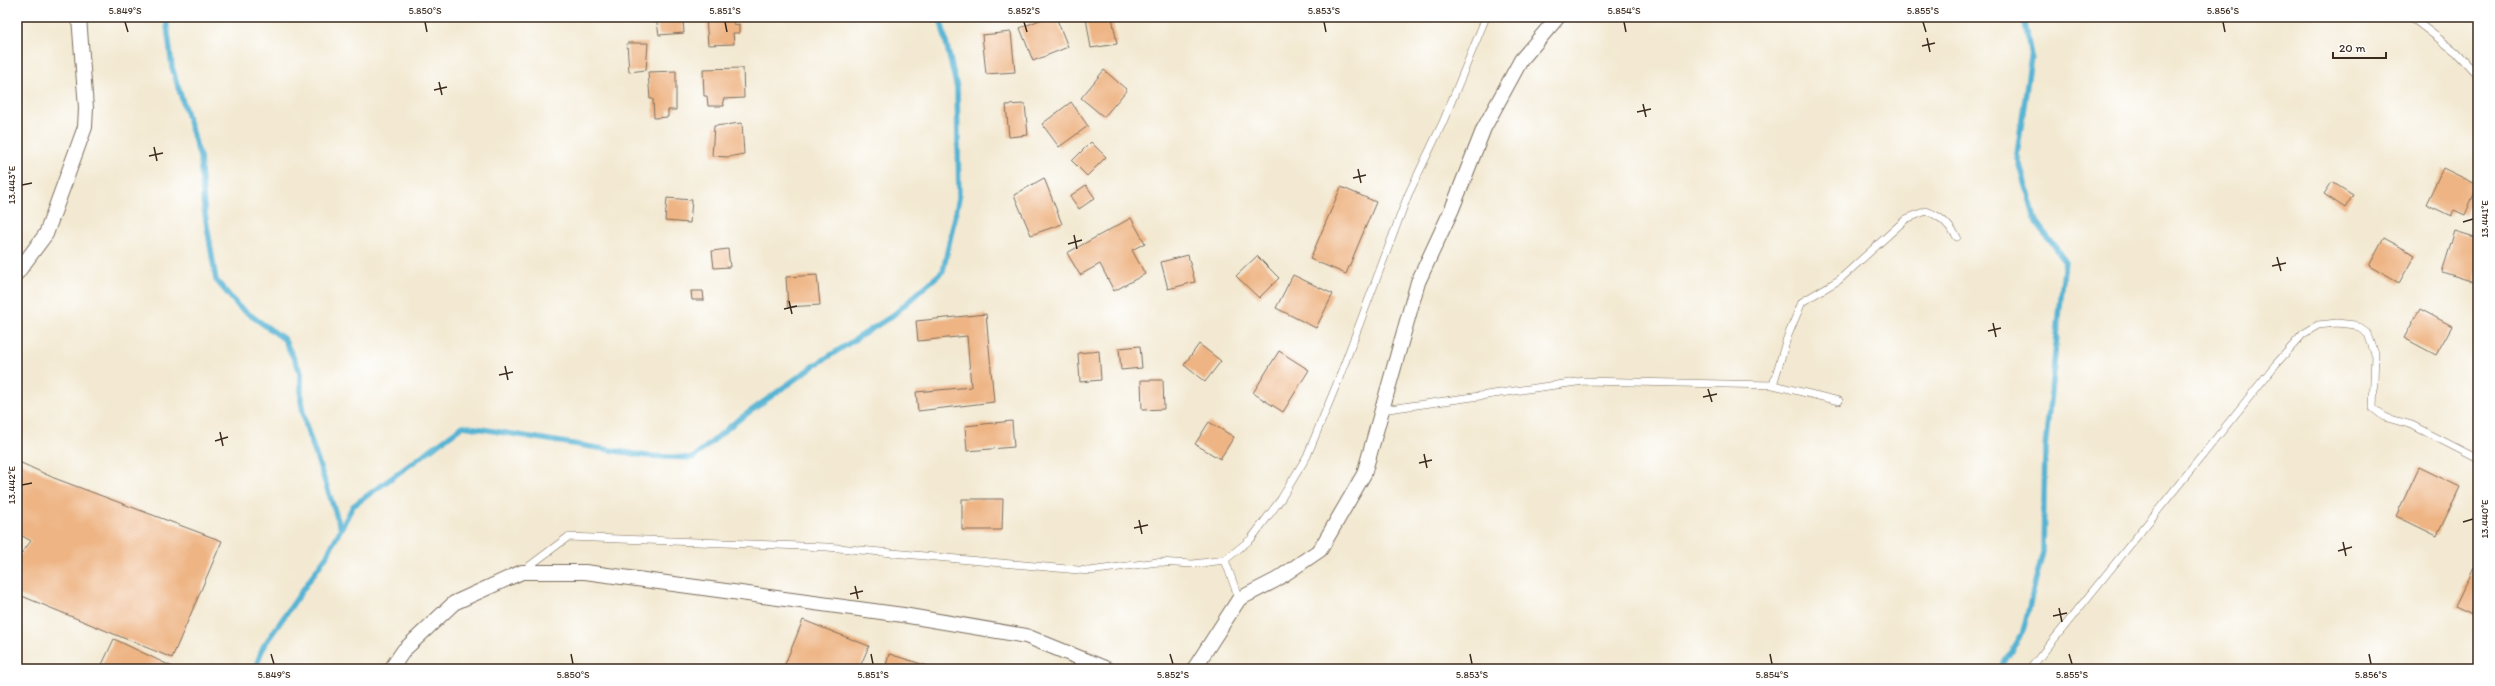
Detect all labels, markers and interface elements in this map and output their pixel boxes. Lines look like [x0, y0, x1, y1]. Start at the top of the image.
text: 5.849°S [109, 4, 142, 17]
text: 5.850°S [408, 4, 442, 17]
text: 5.851°S [709, 4, 741, 17]
text: 5.852°S [1008, 4, 1041, 17]
text: 5.853°S [1308, 4, 1341, 17]
text: 5.854°S [1607, 4, 1641, 17]
text: 5.855°S [1907, 4, 1940, 17]
text: 5.856°S [2207, 4, 2240, 17]
scale bar [2333, 34, 2386, 60]
text: 20 m [2339, 41, 2366, 55]
text: 13.443°E [5, 165, 18, 204]
text: 13.441°E [2478, 200, 2491, 238]
text: 13.442°E [5, 465, 18, 504]
text: 13.440°E [2478, 499, 2491, 539]
text: 5.849°S [258, 668, 291, 681]
text: 5.850°S [556, 668, 590, 681]
text: 5.851°S [857, 668, 889, 681]
text: 5.852°S [1157, 668, 1190, 681]
text: 5.853°S [1456, 668, 1489, 681]
text: 5.854°S [1755, 668, 1789, 681]
text: 5.855°S [2056, 668, 2089, 681]
text: 5.856°S [2355, 668, 2388, 681]

